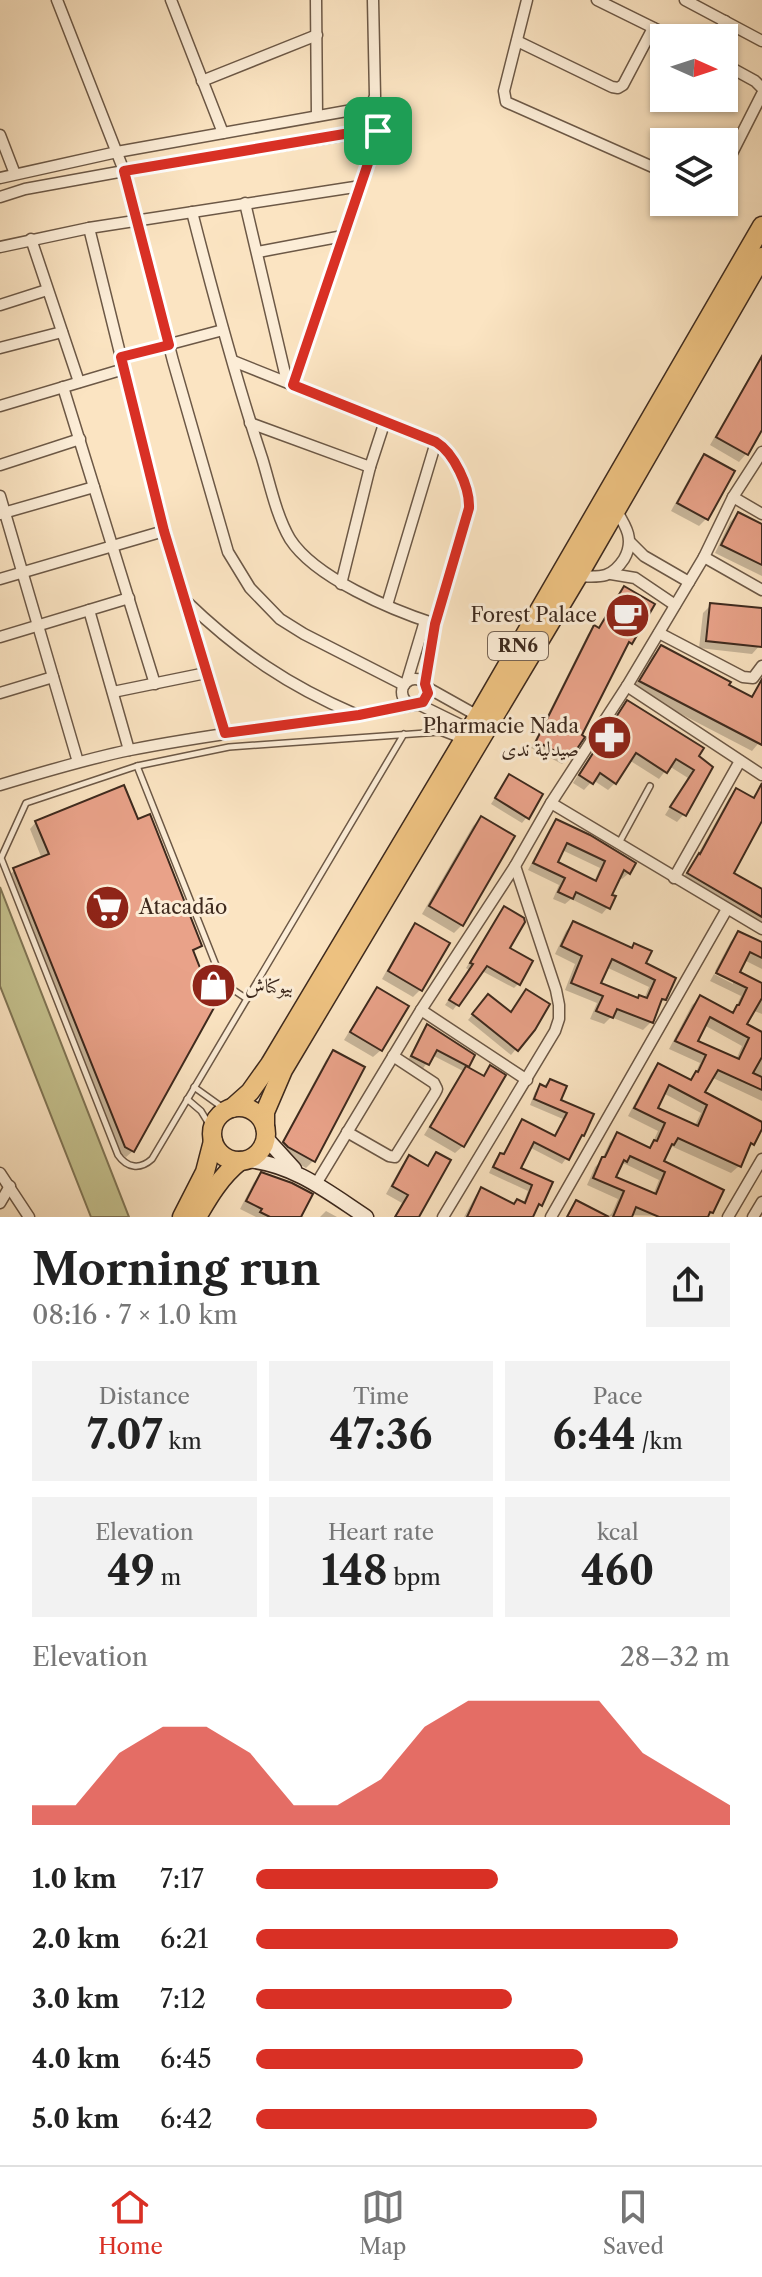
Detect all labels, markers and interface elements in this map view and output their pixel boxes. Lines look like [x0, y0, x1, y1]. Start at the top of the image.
north arrow [650, 24, 738, 112]
map controls [650, 24, 738, 216]
pin [344, 97, 412, 165]
icon: arrive [356, 109, 400, 153]
button: layers [650, 128, 738, 216]
cafe icon: Forest Palace [604, 591, 652, 639]
place label: Forest Palace [471, 603, 597, 627]
road number: RN6 [488, 632, 548, 660]
pharmacy icon: Pharmacie Nada صيدلية ندى [586, 713, 634, 761]
place label: Pharmacie Nada صيدلية ندى [423, 714, 579, 761]
supermarket icon: Atacadão [84, 883, 132, 931]
place label: Atacadão [138, 895, 227, 919]
shop icon: بيوكناش [190, 962, 238, 1010]
place label: بيوكناش [245, 974, 293, 999]
text: Morning run [32, 1242, 321, 1296]
button: share [646, 1243, 730, 1327]
text: 08:16 · 7 × 1.0 km [32, 1299, 238, 1331]
text: Distance [99, 1383, 190, 1410]
text: Time [353, 1383, 409, 1410]
text: Pace [593, 1383, 643, 1410]
text: 7.07 [87, 1410, 163, 1459]
text: 47:36 [330, 1410, 432, 1459]
text: 6:44 [553, 1410, 636, 1459]
text: km [163, 1428, 202, 1455]
text: /km [636, 1428, 683, 1455]
text: Elevation [95, 1519, 193, 1546]
text: Heart rate [328, 1519, 434, 1546]
text: kcal [597, 1519, 638, 1546]
text: 49 [107, 1546, 155, 1595]
text: 148 [321, 1546, 388, 1595]
text: 460 [581, 1546, 654, 1595]
text: m [155, 1564, 181, 1591]
text: bpm [388, 1564, 441, 1591]
text: Elevation [32, 1641, 148, 1673]
text: 28–32 m [620, 1641, 730, 1673]
text: 1.0 km [32, 1863, 117, 1895]
text: 7:17 [160, 1863, 204, 1895]
text: 2.0 km [32, 1923, 120, 1955]
text: 6:21 [160, 1923, 208, 1955]
text: 3.0 km [32, 1983, 120, 2015]
text: 7:12 [160, 1983, 206, 2015]
text: 4.0 km [32, 2043, 120, 2075]
text: 6:45 [160, 2043, 212, 2075]
text: 5.0 km [32, 2103, 119, 2135]
text: 6:42 [160, 2103, 213, 2135]
tab: Home [98, 2185, 163, 2260]
tab: Map [359, 2185, 406, 2260]
tab: Saved [603, 2185, 664, 2260]

